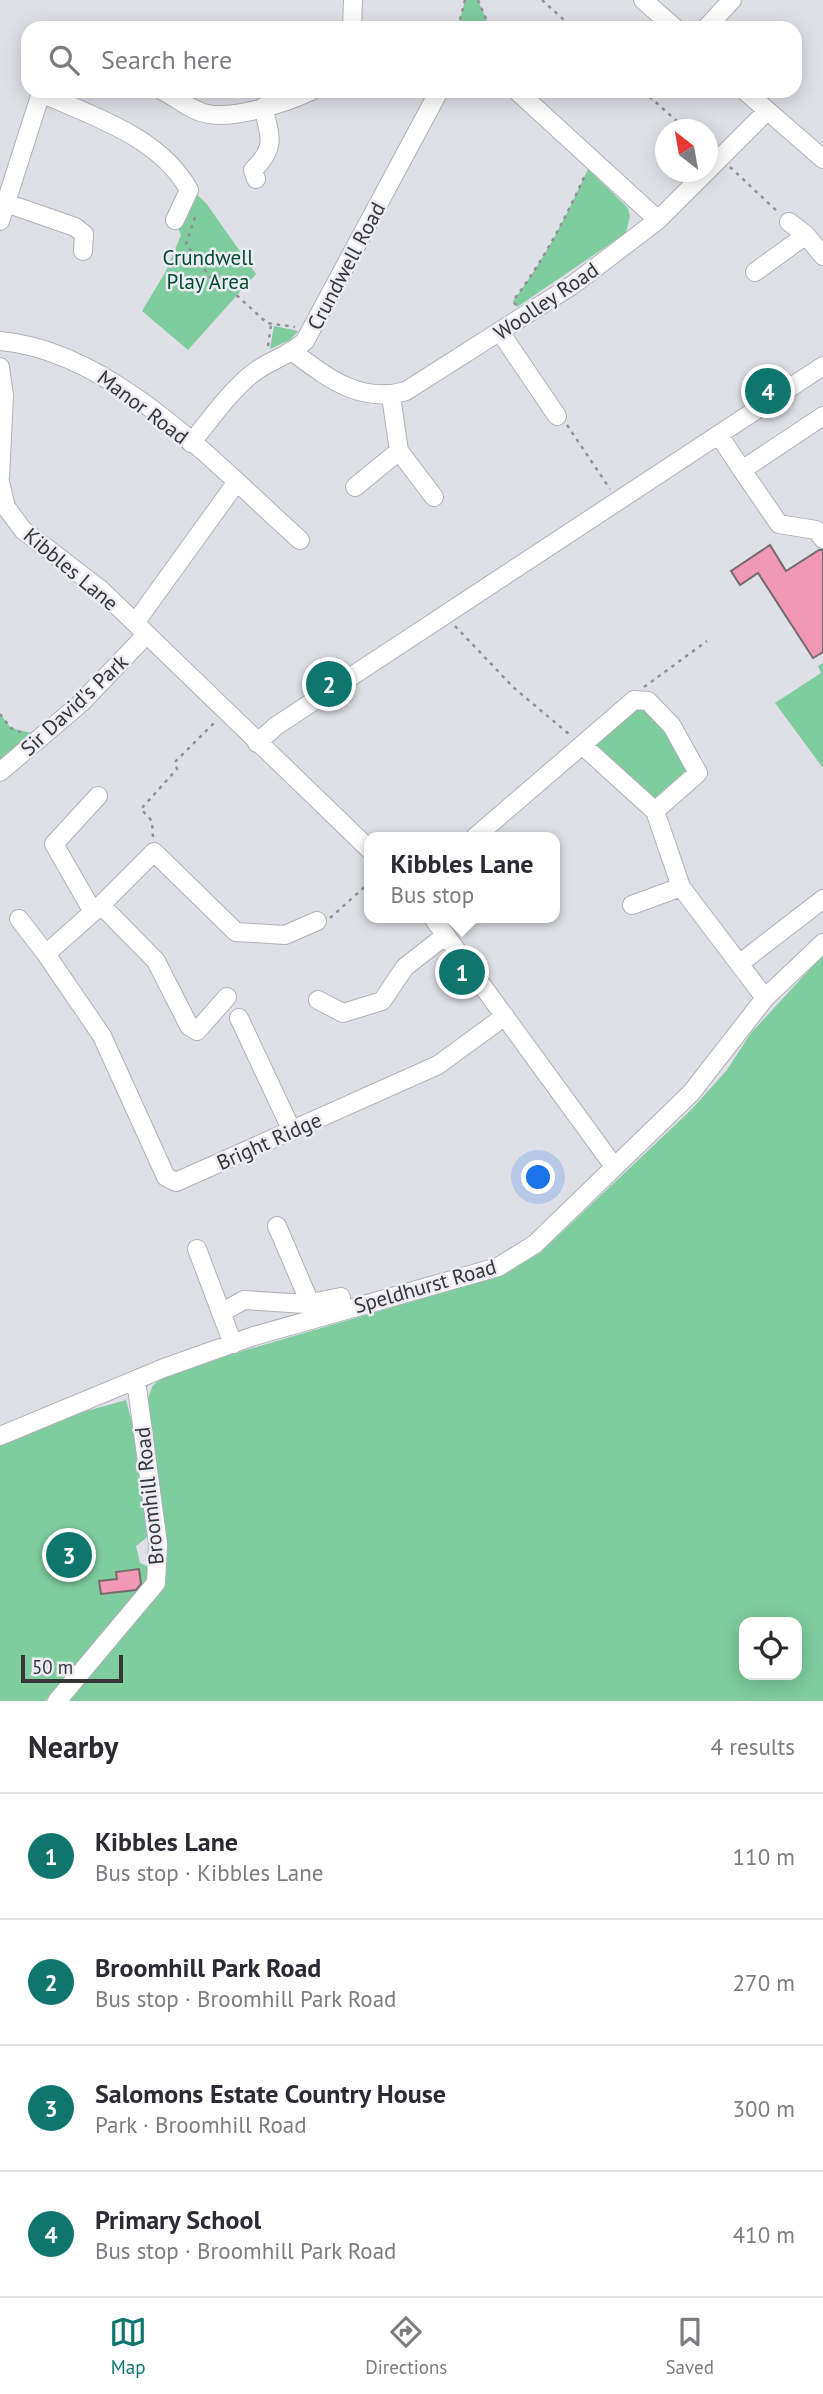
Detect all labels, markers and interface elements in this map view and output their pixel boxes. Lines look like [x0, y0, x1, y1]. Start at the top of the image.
search box [21, 21, 802, 98]
icon: search [45, 41, 83, 79]
text: Search here [101, 43, 232, 76]
north arrow [655, 119, 718, 182]
street label: Crundwell Road [301, 197, 391, 335]
park label: Crundwell Play Area [162, 244, 254, 295]
street label: Woolley Road [488, 256, 604, 346]
street label: Manor Road [92, 364, 194, 450]
pin: 4 [745, 365, 791, 417]
street label: Kibbles Lane [18, 522, 124, 616]
street label: Sir David's Park [15, 648, 133, 762]
pin: 2 [306, 658, 352, 710]
popup [364, 832, 560, 923]
text: Kibbles Lane [390, 847, 534, 880]
text: Bus stop [390, 880, 474, 909]
pin: 1 [439, 946, 485, 998]
street label: Bright Ridge [212, 1106, 326, 1176]
your location [521, 1160, 555, 1194]
street label: Speldhurst Road [351, 1253, 499, 1319]
street label: Broomhill Road [128, 1426, 170, 1566]
pin: 3 [46, 1529, 92, 1581]
map controls [739, 1617, 802, 1680]
button: locate [739, 1617, 802, 1680]
scale bar [21, 1652, 122, 1684]
text: 50 m [32, 1655, 73, 1679]
text: Nearby [28, 1727, 118, 1766]
text: 4 results [711, 1732, 795, 1761]
text: Kibbles Lane [95, 1825, 238, 1858]
text: 1 [44, 1842, 58, 1871]
text: 110 m [733, 1842, 795, 1871]
text: Bus stop · Kibbles Lane [95, 1858, 323, 1887]
text: Broomhill Park Road [95, 1951, 321, 1984]
text: 2 [44, 1968, 58, 1997]
text: 270 m [733, 1968, 795, 1997]
text: Bus stop · Broomhill Park Road [95, 1984, 396, 2013]
text: Salomons Estate Country House [95, 2077, 446, 2110]
text: 3 [44, 2094, 58, 2123]
text: 300 m [733, 2094, 795, 2123]
text: Park · Broomhill Road [95, 2110, 307, 2139]
text: Primary School [95, 2203, 261, 2236]
text: 4 [44, 2220, 58, 2249]
text: 410 m [733, 2220, 795, 2249]
text: Bus stop · Broomhill Park Road [95, 2236, 396, 2265]
tab: Map [109, 2313, 147, 2379]
tab: Directions [365, 2313, 447, 2379]
tab: Saved [666, 2313, 714, 2379]

